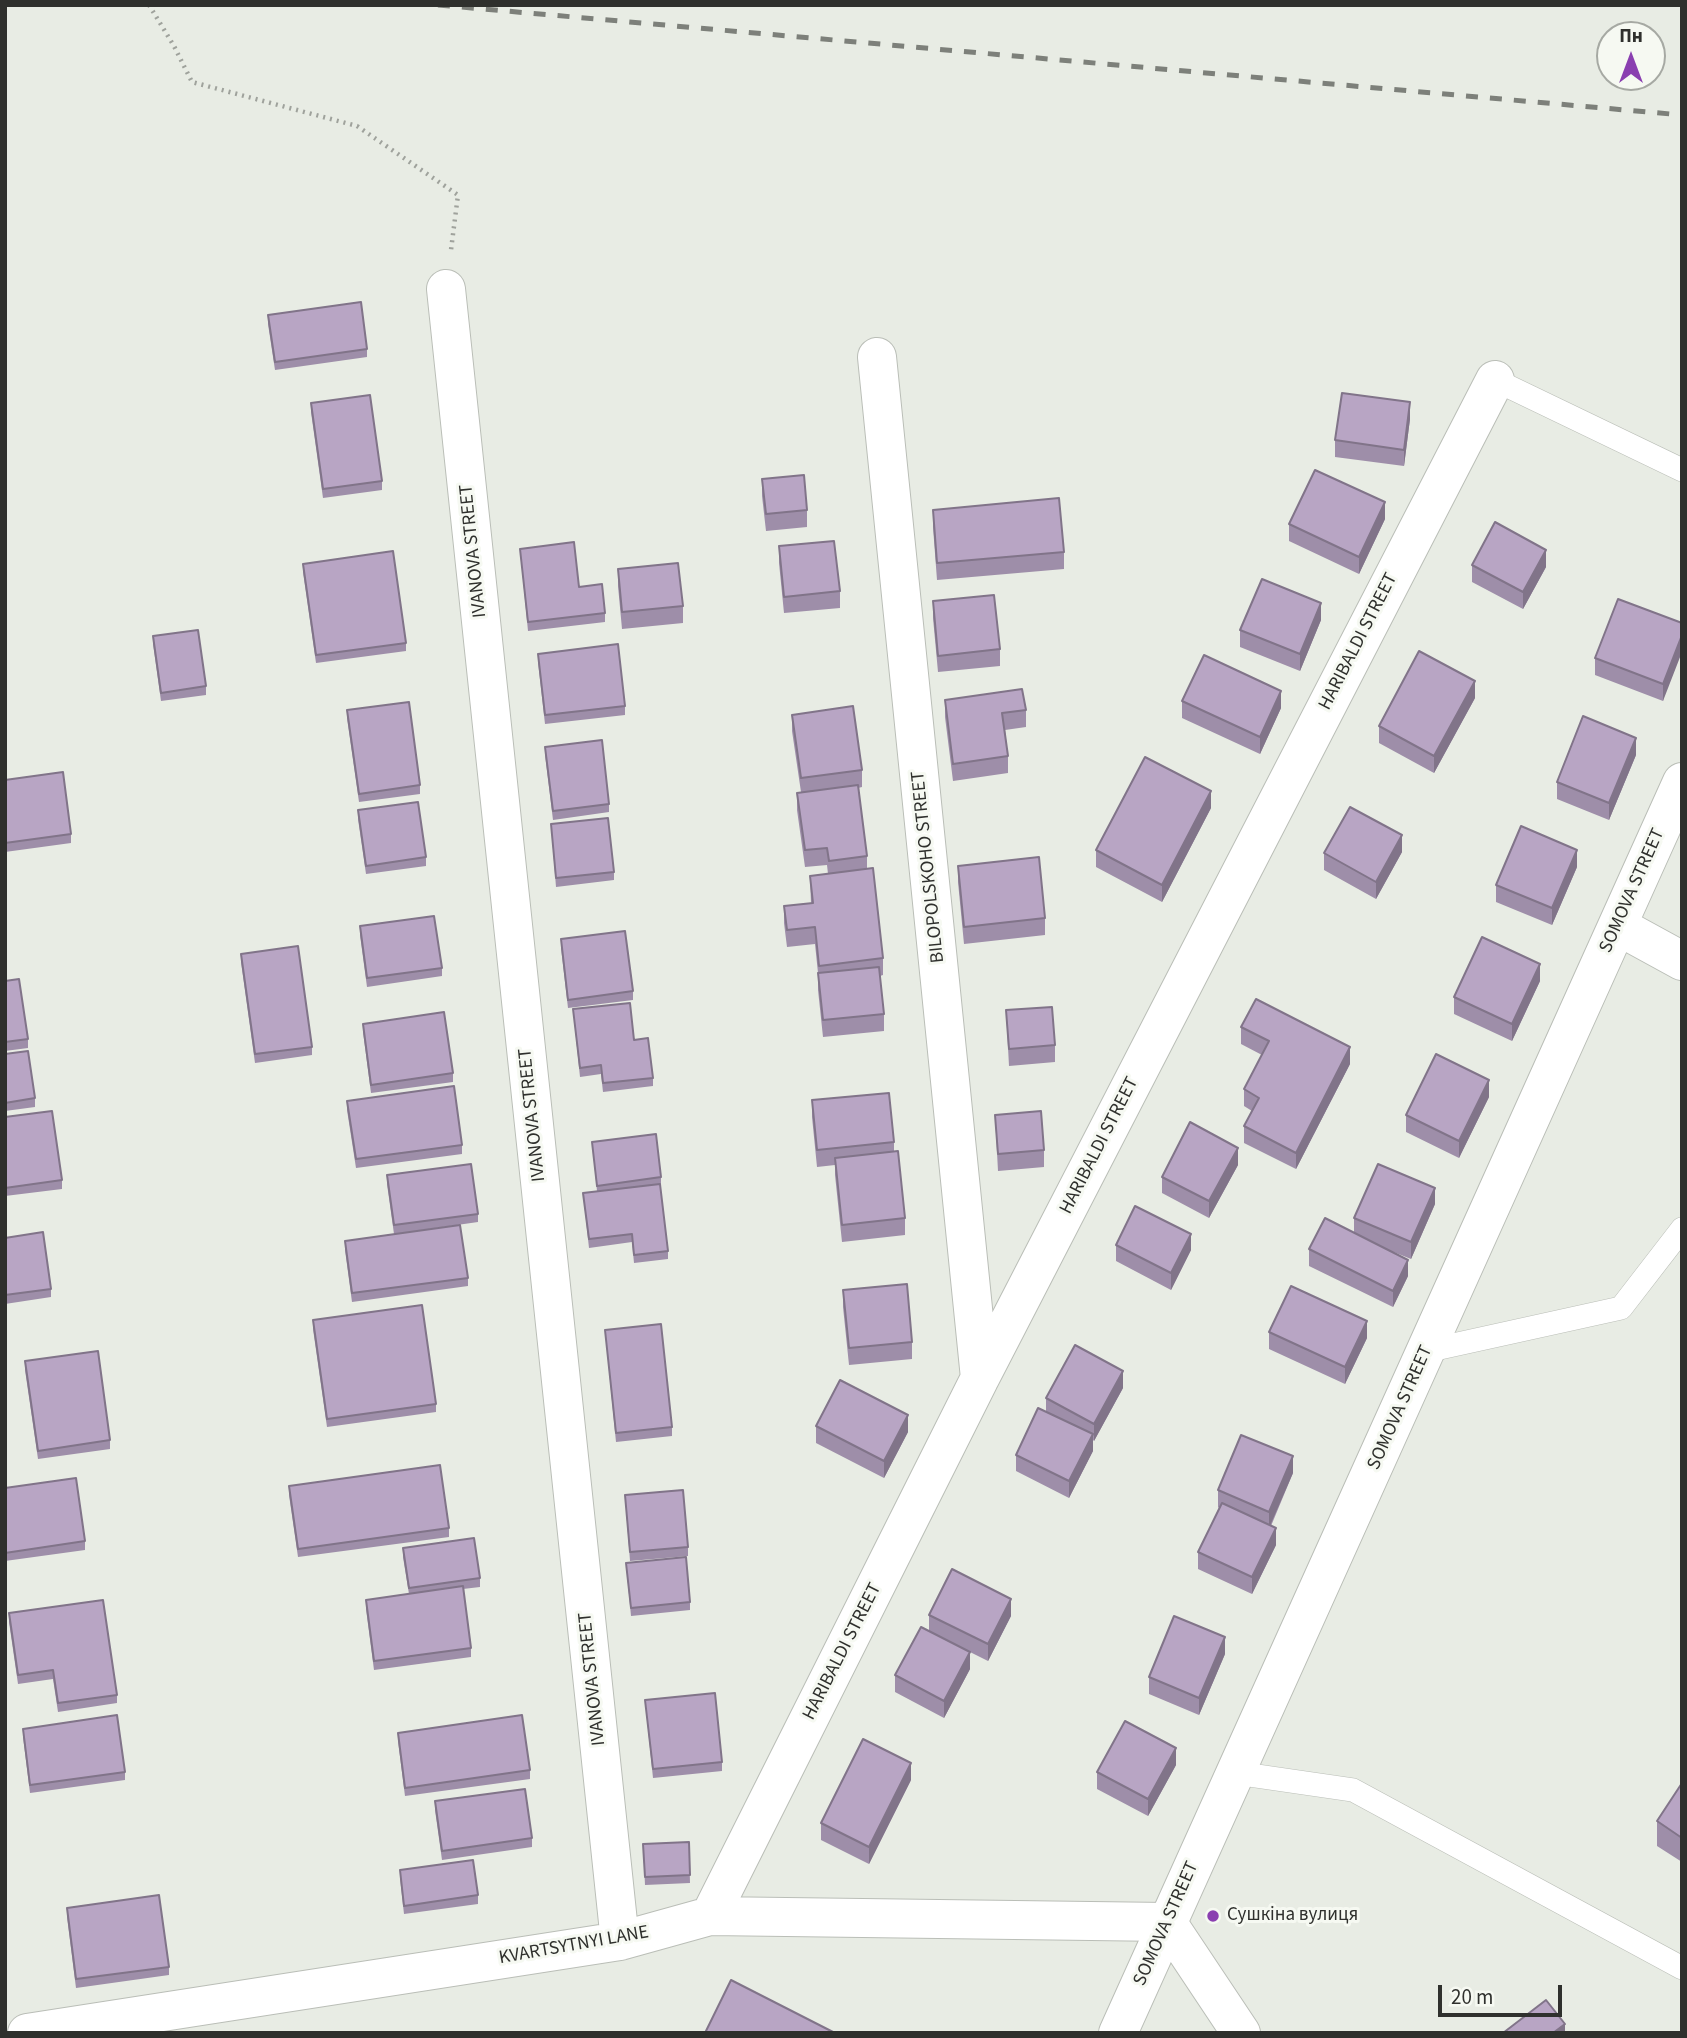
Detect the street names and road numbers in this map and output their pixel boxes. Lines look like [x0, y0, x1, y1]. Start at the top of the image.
street label: IVANOVA STREET [456, 483, 492, 619]
street label: HARIBALDI STREET [1315, 570, 1403, 714]
street label: BILOPOLSKOHO STREET [908, 770, 950, 964]
street label: SOMOVA STREET [1595, 825, 1671, 957]
street label: IVANOVA STREET [515, 1047, 551, 1183]
street label: HARIBALDI STREET [1056, 1074, 1144, 1218]
street label: SOMOVA STREET [1363, 1342, 1439, 1474]
street label: HARIBALDI STREET [799, 1580, 887, 1724]
street label: IVANOVA STREET [575, 1611, 611, 1747]
street label: SOMOVA STREET [1129, 1858, 1205, 1990]
street label: KVARTSYTNYI LANE [497, 1922, 651, 1970]

